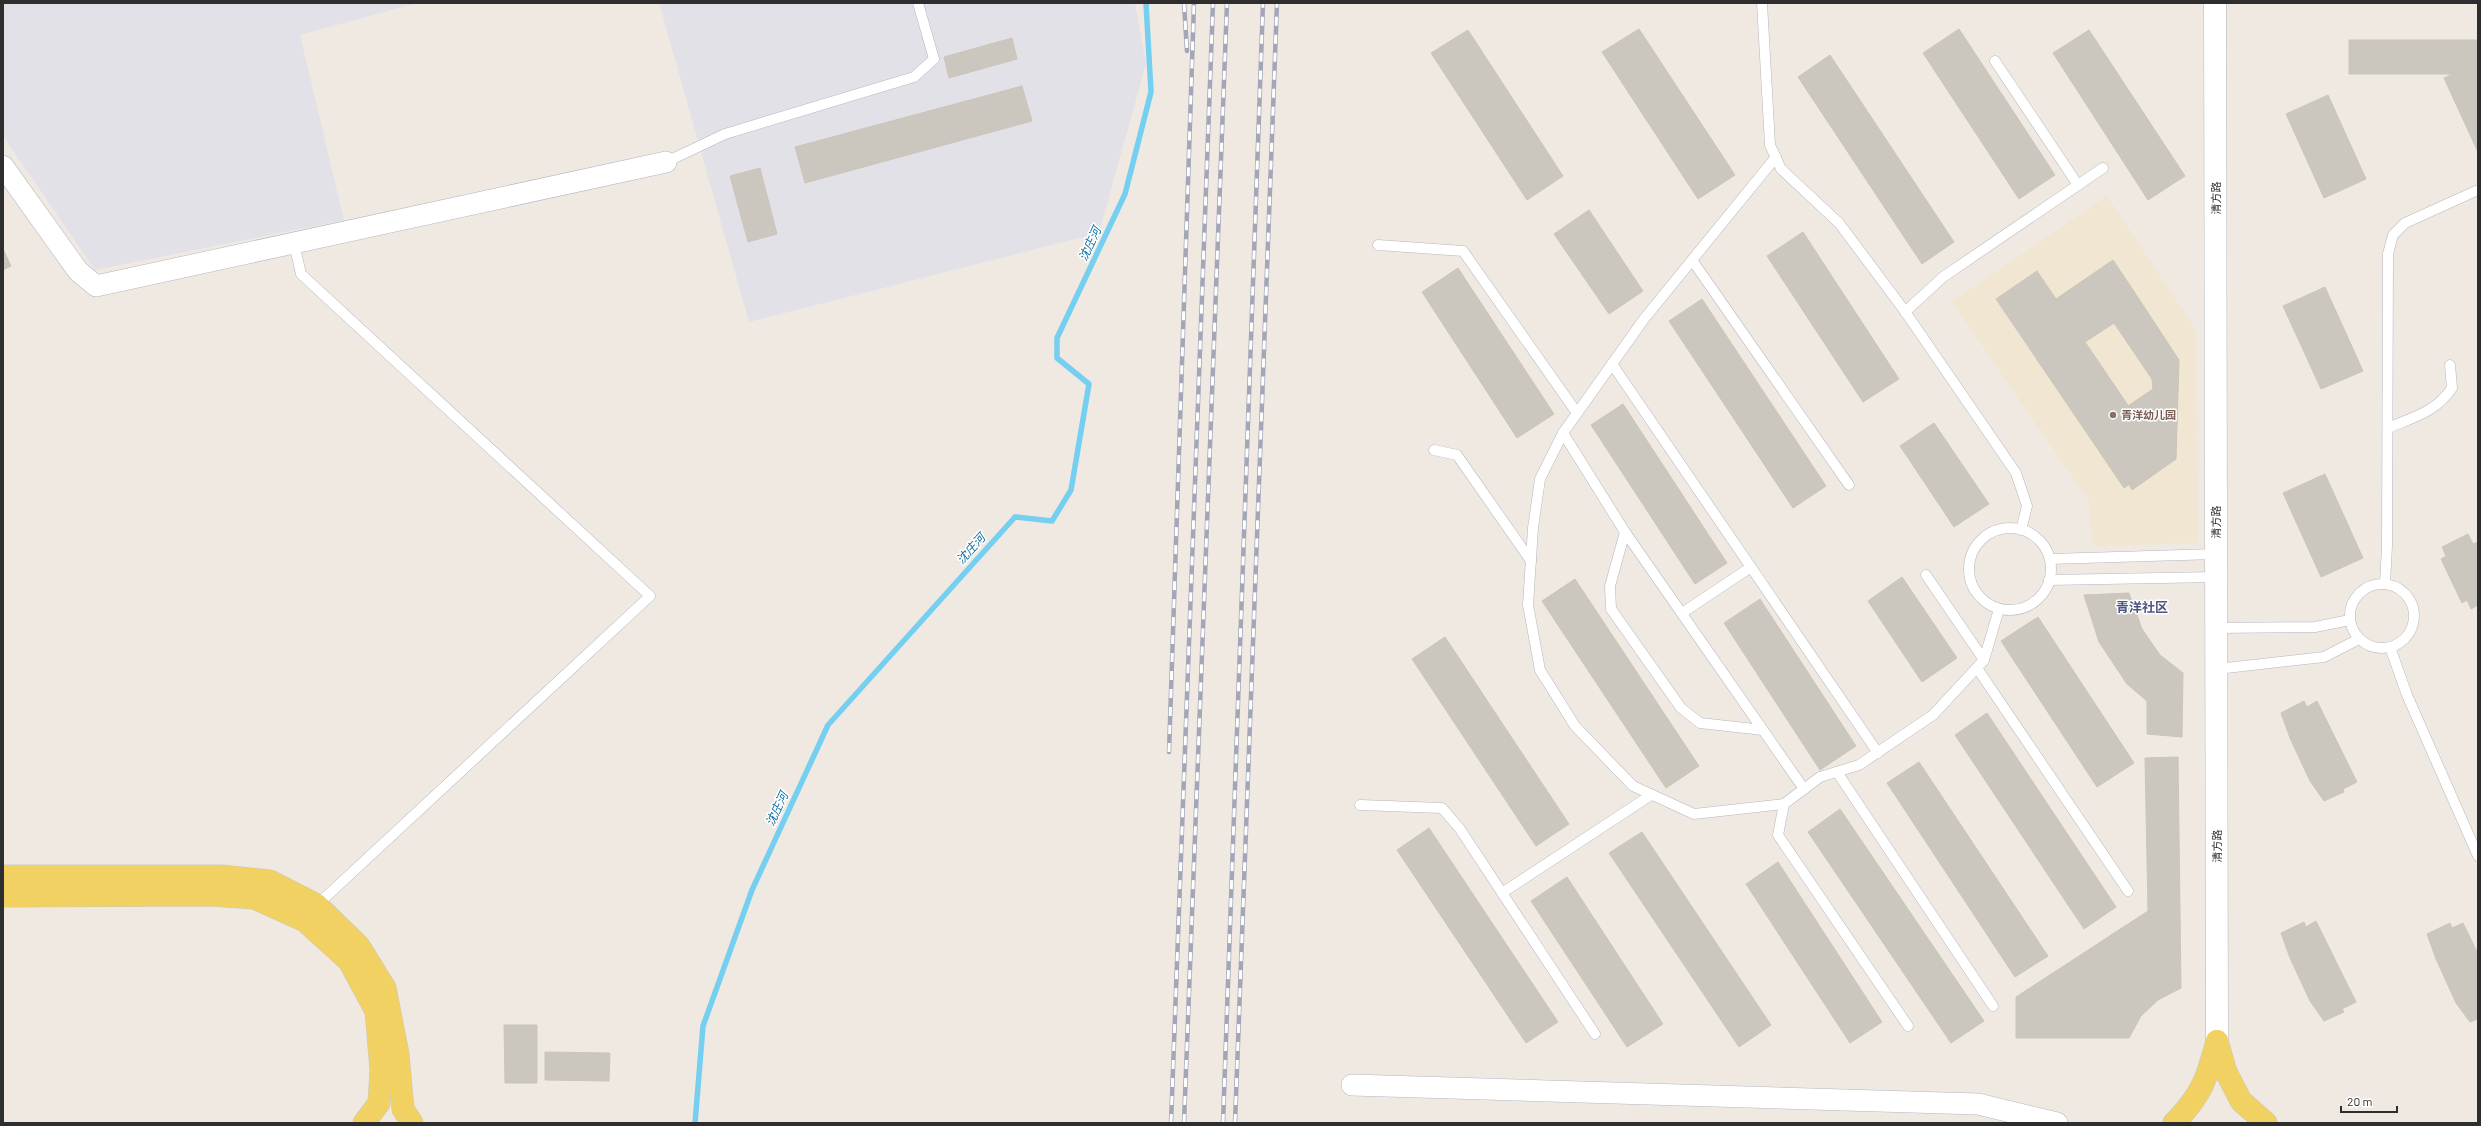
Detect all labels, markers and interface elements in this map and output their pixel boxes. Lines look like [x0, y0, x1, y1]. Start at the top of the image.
street label: 清方路 [2209, 182, 2222, 215]
water label: 沈庄河 [1075, 222, 1104, 263]
place label: 青洋幼儿园 [2121, 408, 2176, 421]
marker: 青洋幼儿园 [2108, 410, 2118, 420]
street label: 清方路 [2209, 506, 2222, 539]
water label: 沈庄河 [953, 529, 989, 566]
district label: 青洋社区 [2116, 599, 2168, 615]
water label: 沈庄河 [762, 787, 791, 828]
street label: 清方路 [2210, 830, 2223, 863]
scale bar [2341, 1088, 2397, 1114]
text: 20 m [2347, 1094, 2373, 1108]

